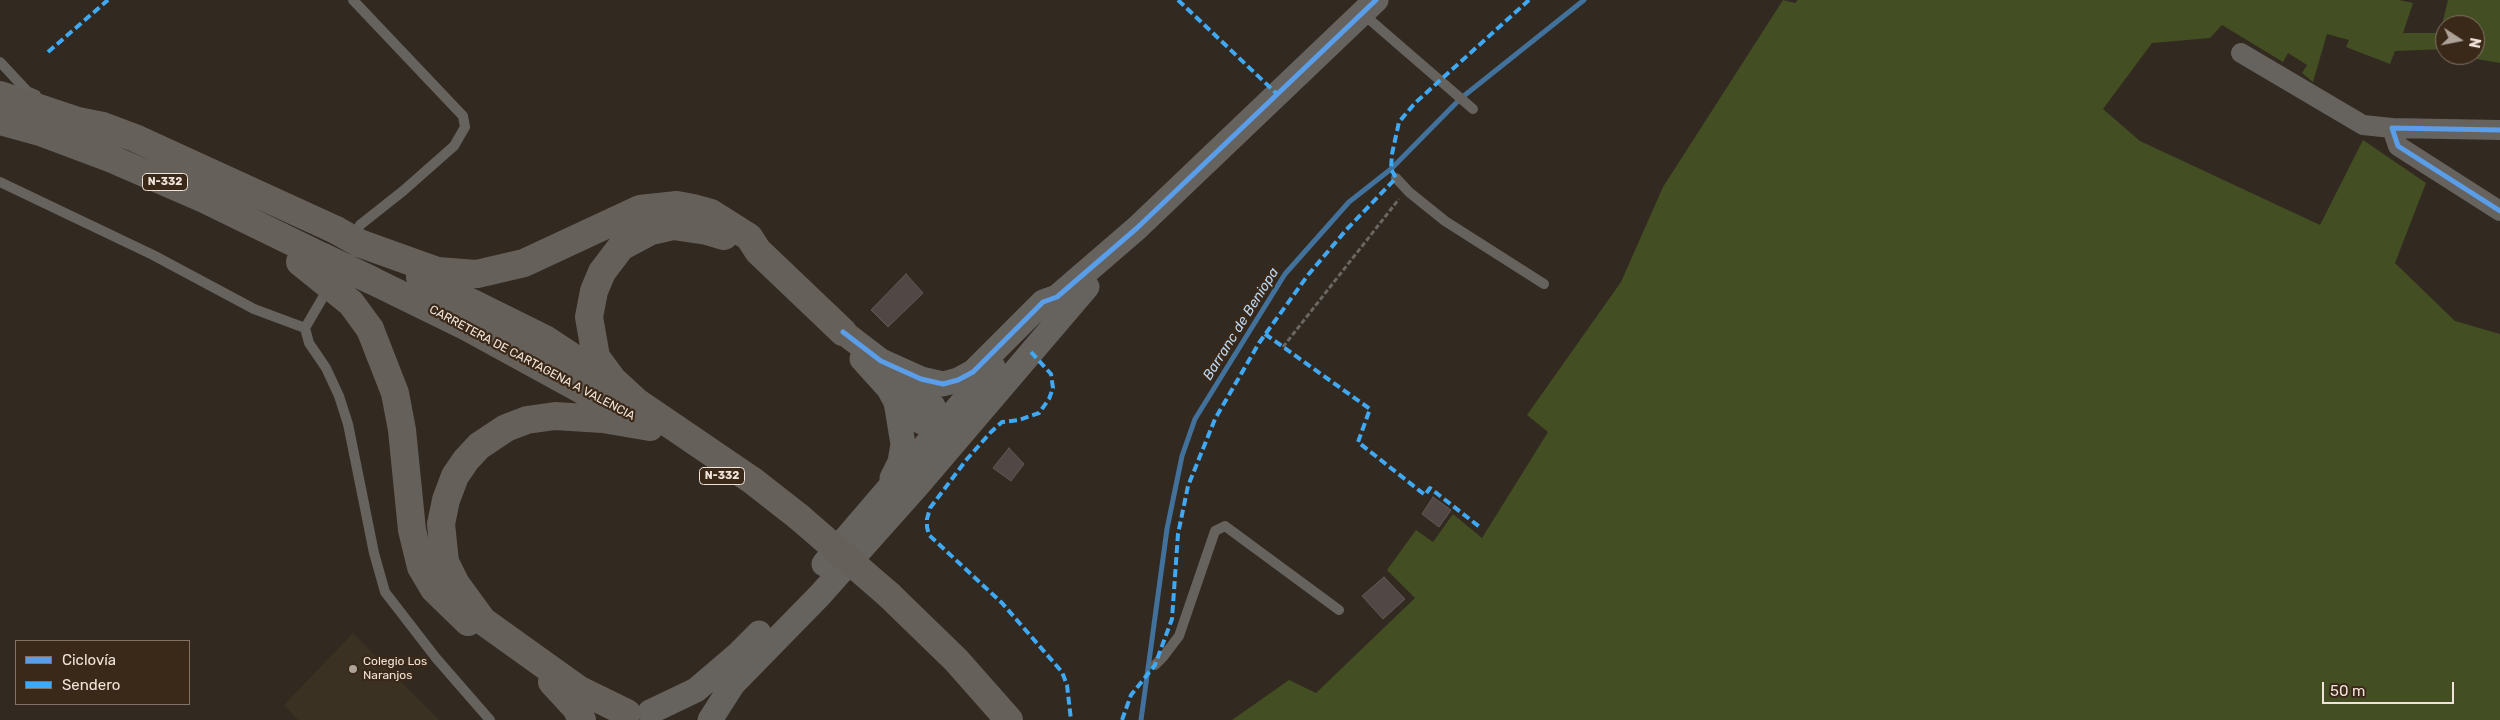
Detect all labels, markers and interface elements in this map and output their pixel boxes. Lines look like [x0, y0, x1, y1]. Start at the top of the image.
north arrow [2435, 15, 2485, 65]
text: N [2465, 36, 2484, 49]
road number: N-332 [142, 173, 188, 190]
water label: Barranc de Beniopa [1200, 265, 1282, 383]
street label: CARRETERA DE CARTAGENA A VALENCIA [427, 302, 637, 424]
road number: N-332 [700, 468, 744, 484]
legend [15, 640, 190, 705]
text: Ciclovía [62, 651, 116, 669]
place label: Colegio Los Naranjos [363, 655, 427, 683]
marker: Colegio Los Naranjos [347, 663, 359, 675]
scale bar [2325, 672, 2458, 704]
text: Sendero [62, 676, 120, 694]
text: 50 m [2330, 682, 2365, 700]

